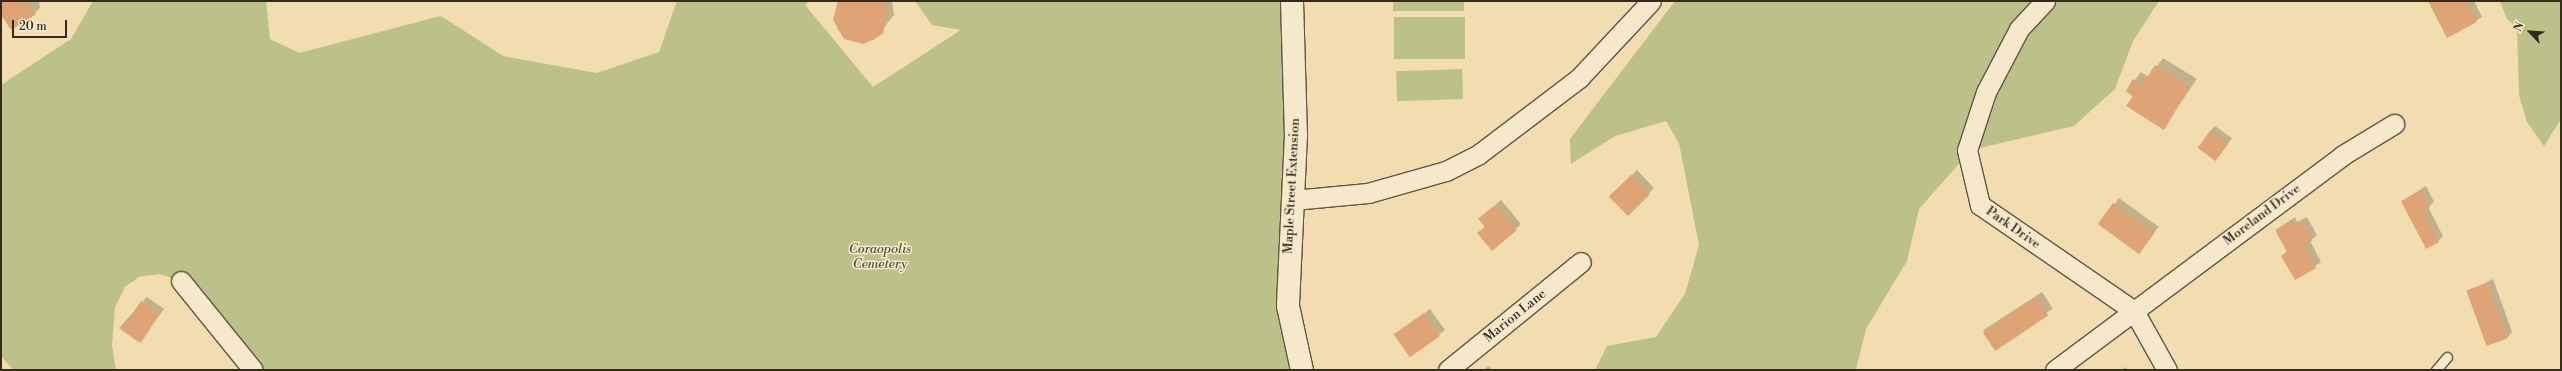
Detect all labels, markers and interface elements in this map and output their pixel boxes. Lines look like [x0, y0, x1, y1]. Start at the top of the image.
scale bar [14, 12, 69, 38]
north arrow [2510, 12, 2550, 52]
text: 20 m [19, 19, 47, 34]
text: N [2511, 20, 2527, 34]
street label: Maple Street Extension [1281, 118, 1303, 254]
street label: Moreland Drive [2220, 181, 2304, 249]
street label: Park Drive [1983, 204, 2043, 252]
park label: Coraopolis Cemetery [849, 242, 911, 273]
street label: Marion Lane [1481, 286, 1549, 346]

